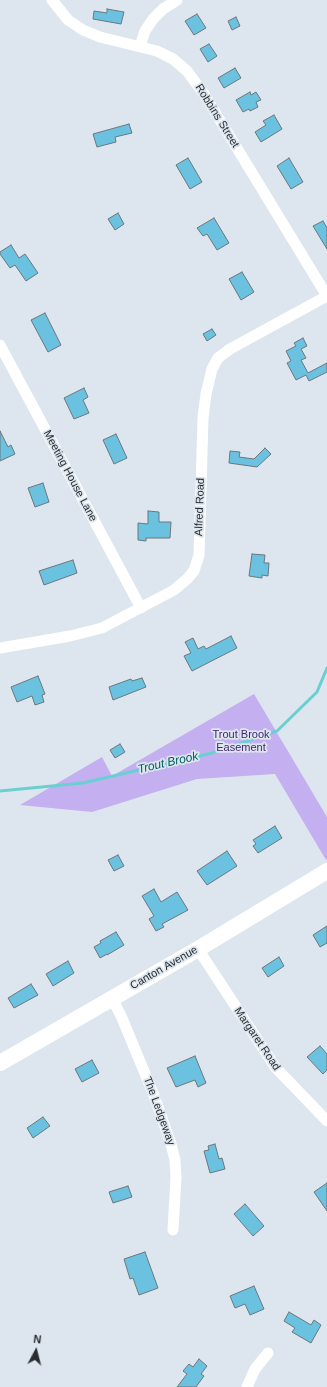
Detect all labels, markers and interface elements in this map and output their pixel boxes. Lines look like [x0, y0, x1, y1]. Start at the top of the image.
street label: Robbins Street [192, 82, 242, 150]
street label: Meeting House Lane [40, 428, 100, 524]
street label: Alfred Road [192, 478, 208, 536]
park label: Trout Brook Easement [212, 728, 270, 754]
water label: Trout Brook [136, 749, 200, 777]
street label: Canton Avenue [128, 943, 200, 993]
street label: Margaret Road [231, 1005, 283, 1073]
street label: The Ledgeway [140, 1075, 178, 1147]
north arrow [16, 1331, 56, 1371]
text: N [33, 1333, 42, 1346]

